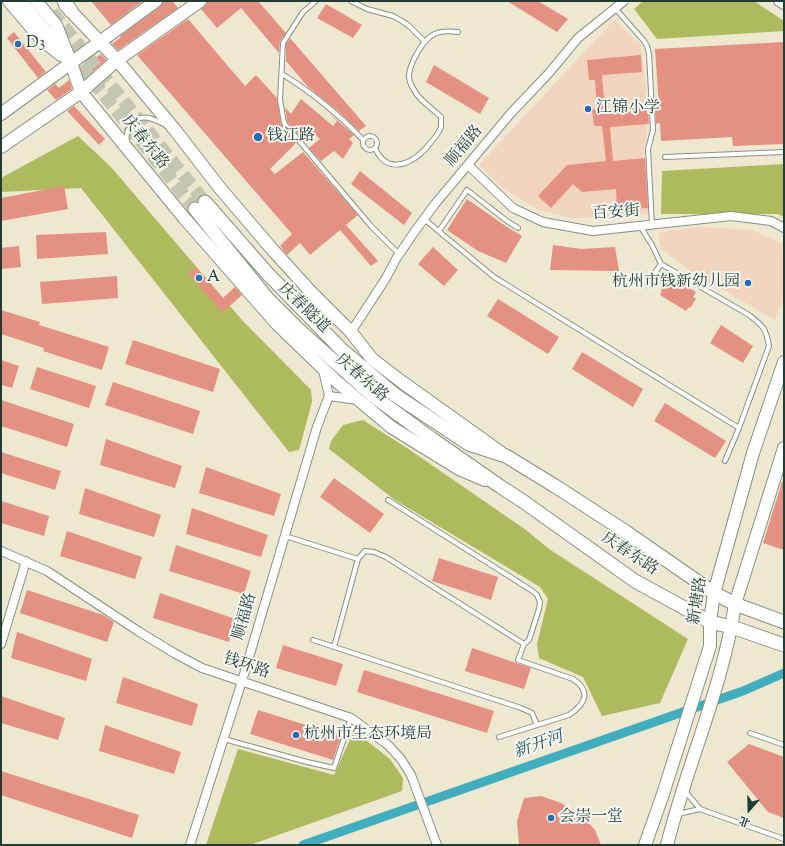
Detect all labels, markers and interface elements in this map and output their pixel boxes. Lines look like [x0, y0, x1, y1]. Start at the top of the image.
place label: D3 [26, 34, 45, 54]
marker: D3 [13, 39, 23, 49]
place label: 江锦小学 [596, 99, 660, 119]
marker: 江锦小学 [583, 104, 593, 114]
street label: 庆春东路 [116, 112, 172, 174]
street label: 顺福路 [442, 122, 488, 172]
place label: 钱江路 [267, 127, 315, 147]
marker: 钱江路 [252, 131, 264, 143]
street label: 百安街 [591, 203, 641, 225]
place label: A [207, 268, 220, 288]
marker: A [194, 273, 204, 283]
place label: 杭州市钱新幼儿园 [612, 273, 740, 293]
marker: 杭州市钱新幼儿园 [743, 278, 753, 288]
street label: 庆春隧道 [273, 280, 333, 338]
street label: 庆春东路 [331, 351, 391, 407]
street label: 庆春东路 [597, 530, 661, 580]
street label: 新塘路 [686, 576, 712, 626]
street label: 顺福路 [230, 591, 262, 643]
street label: 钱环路 [220, 650, 272, 684]
place label: 杭州市生态环境局 [304, 725, 432, 745]
water label: 新开河 [512, 728, 566, 764]
marker: 杭州市生态环境局 [291, 730, 301, 740]
north arrow [729, 790, 769, 830]
place label: 会崇一堂 [559, 808, 623, 828]
text: 北 [737, 812, 753, 831]
marker: 会崇一堂 [546, 813, 556, 823]

